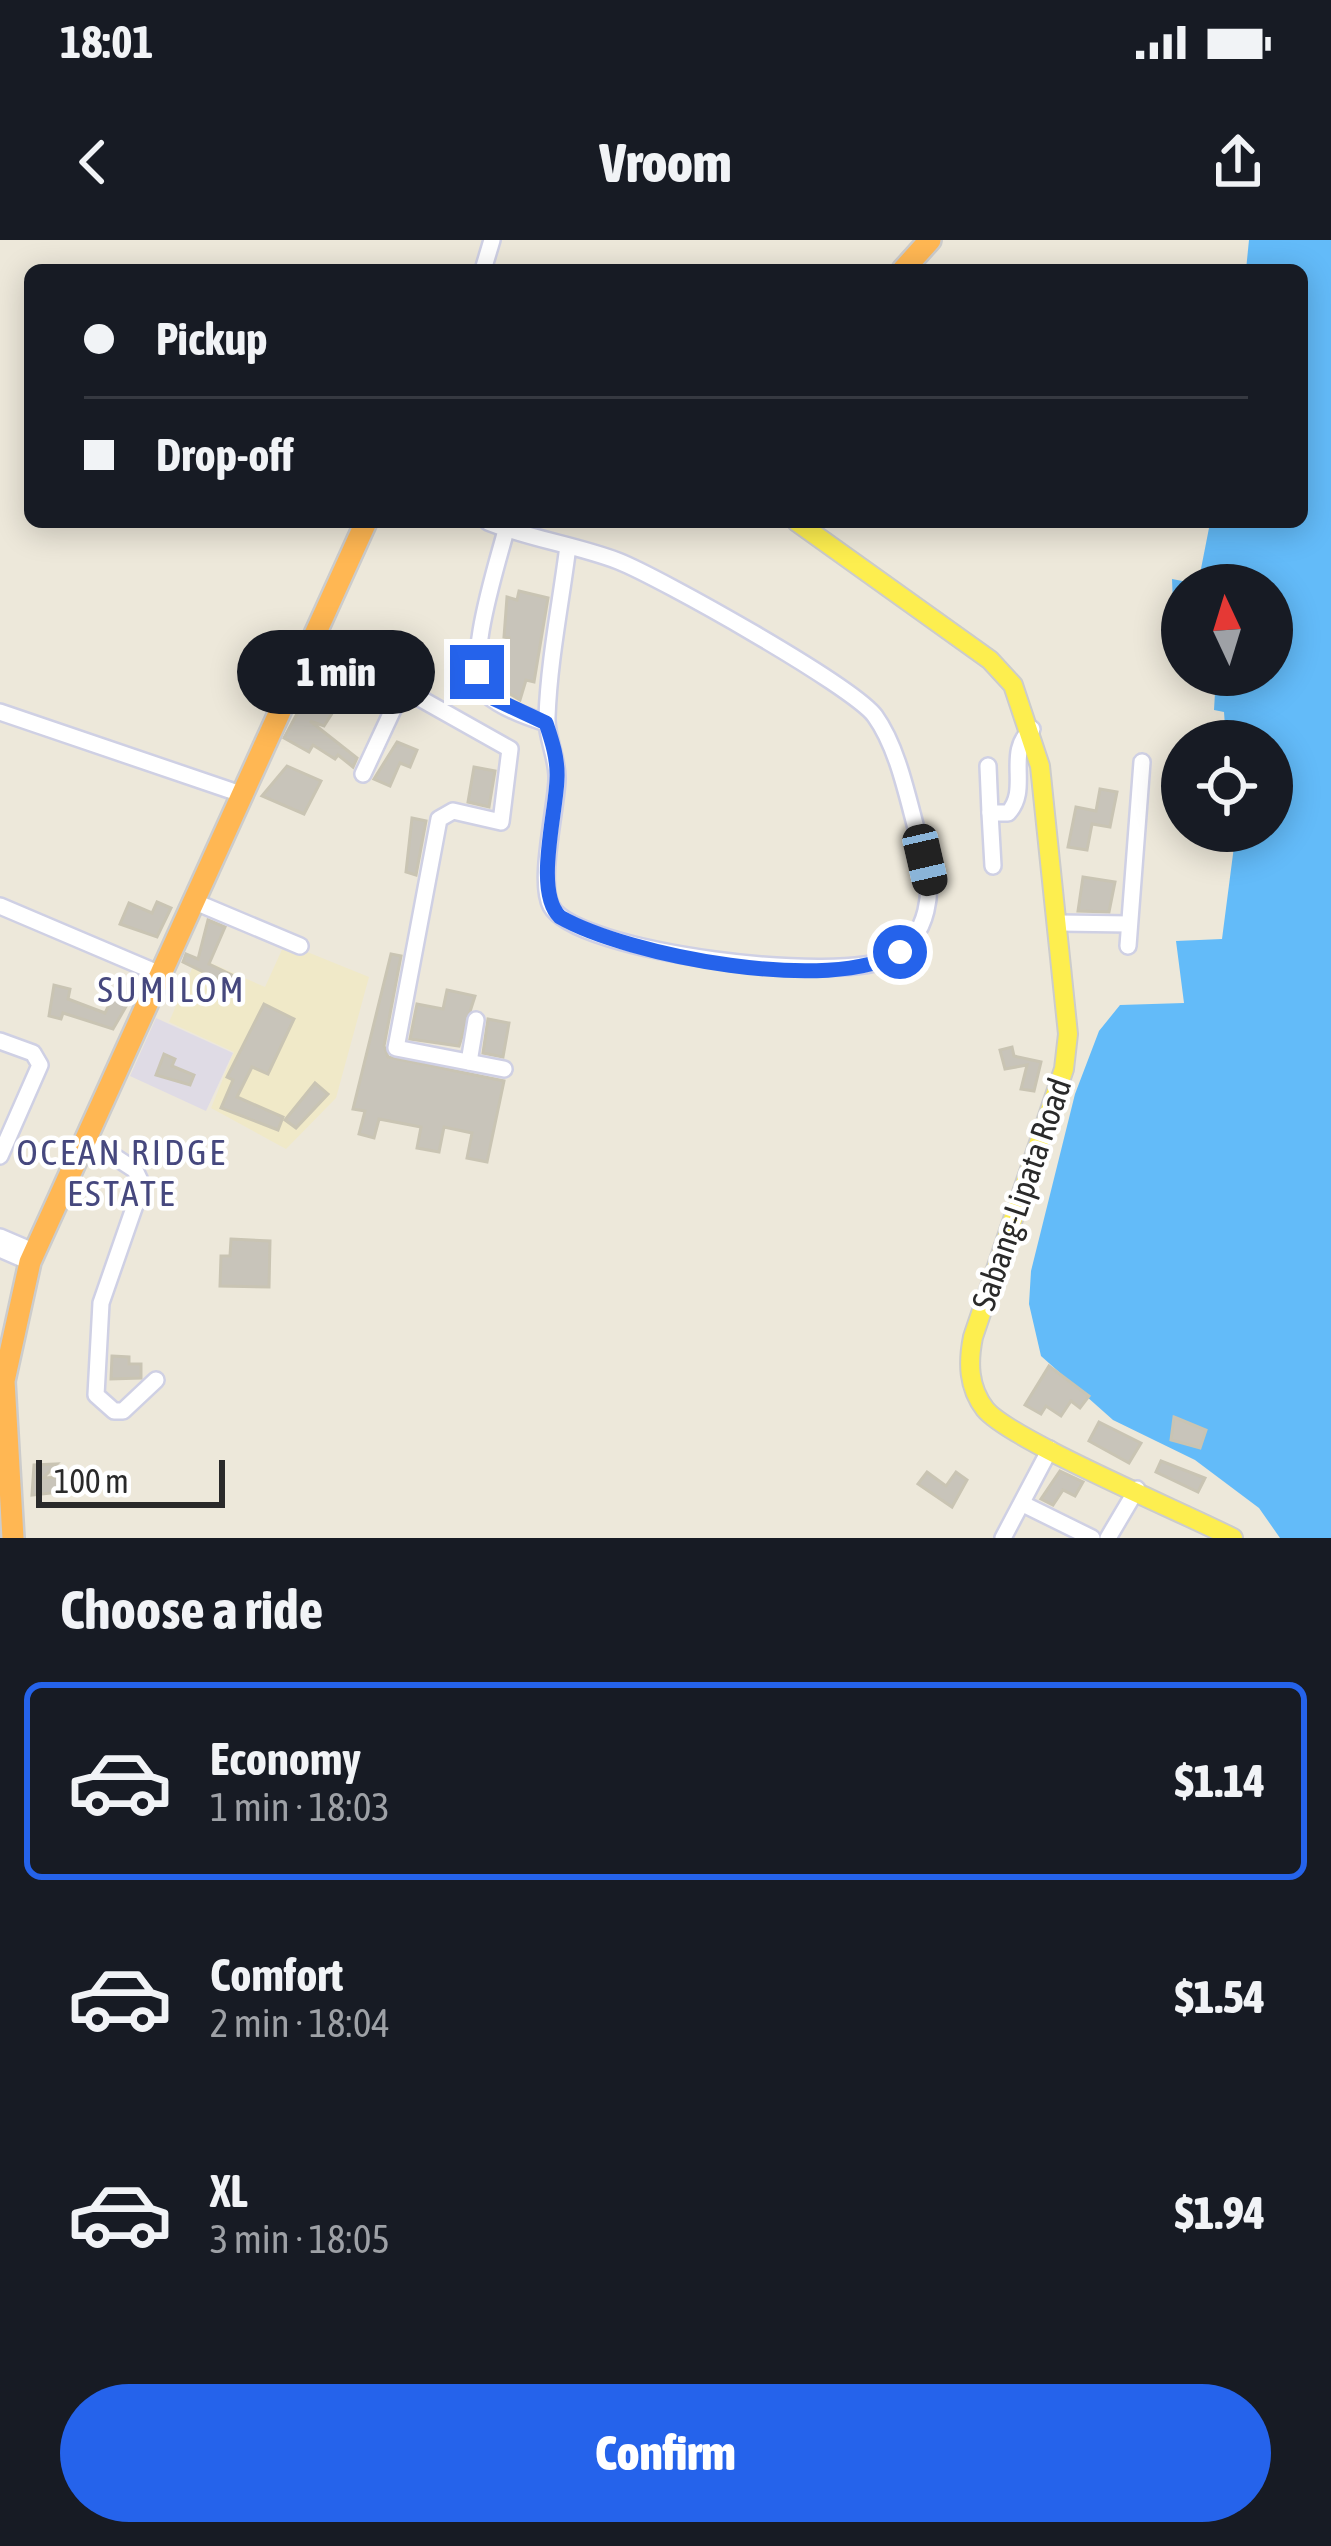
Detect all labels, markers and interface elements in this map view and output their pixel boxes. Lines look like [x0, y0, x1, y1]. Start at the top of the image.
text: 18:01 [60, 16, 154, 68]
icon: back [60, 129, 126, 195]
icon: share [1205, 129, 1271, 195]
text: Vroom [599, 132, 732, 193]
text: Pickup [156, 313, 267, 365]
text: Drop-off [156, 429, 294, 481]
north arrow [1161, 564, 1293, 696]
map controls [1161, 564, 1293, 852]
callout: 1 min [237, 630, 435, 714]
route end [450, 645, 504, 699]
text: 1 min [296, 650, 376, 694]
button: locate [1161, 720, 1293, 852]
car [899, 821, 951, 899]
route start [873, 925, 927, 979]
district label: SUMILOM [97, 968, 247, 1010]
street label: Sabang-Lipata Road [964, 1073, 1078, 1315]
district label: OCEAN RIDGE ESTATE [16, 1131, 228, 1214]
scale bar [36, 1454, 225, 1507]
text: 100 m [54, 1462, 129, 1500]
text: Choose a ride [60, 1579, 323, 1640]
icon: car [66, 1727, 174, 1835]
text: Economy [210, 1733, 361, 1785]
text: $1.14 [1175, 1755, 1265, 1807]
text: 1 min · 18:03 [210, 1785, 390, 1829]
icon: car [66, 1943, 174, 2051]
text: Comfort [210, 1949, 343, 2001]
text: $1.54 [1175, 1971, 1265, 2023]
text: 2 min · 18:04 [210, 2001, 390, 2045]
icon: car [66, 2159, 174, 2267]
text: XL [210, 2165, 248, 2217]
text: $1.94 [1175, 2187, 1265, 2239]
text: 3 min · 18:05 [210, 2217, 390, 2261]
button: Confirm [60, 2384, 1271, 2522]

